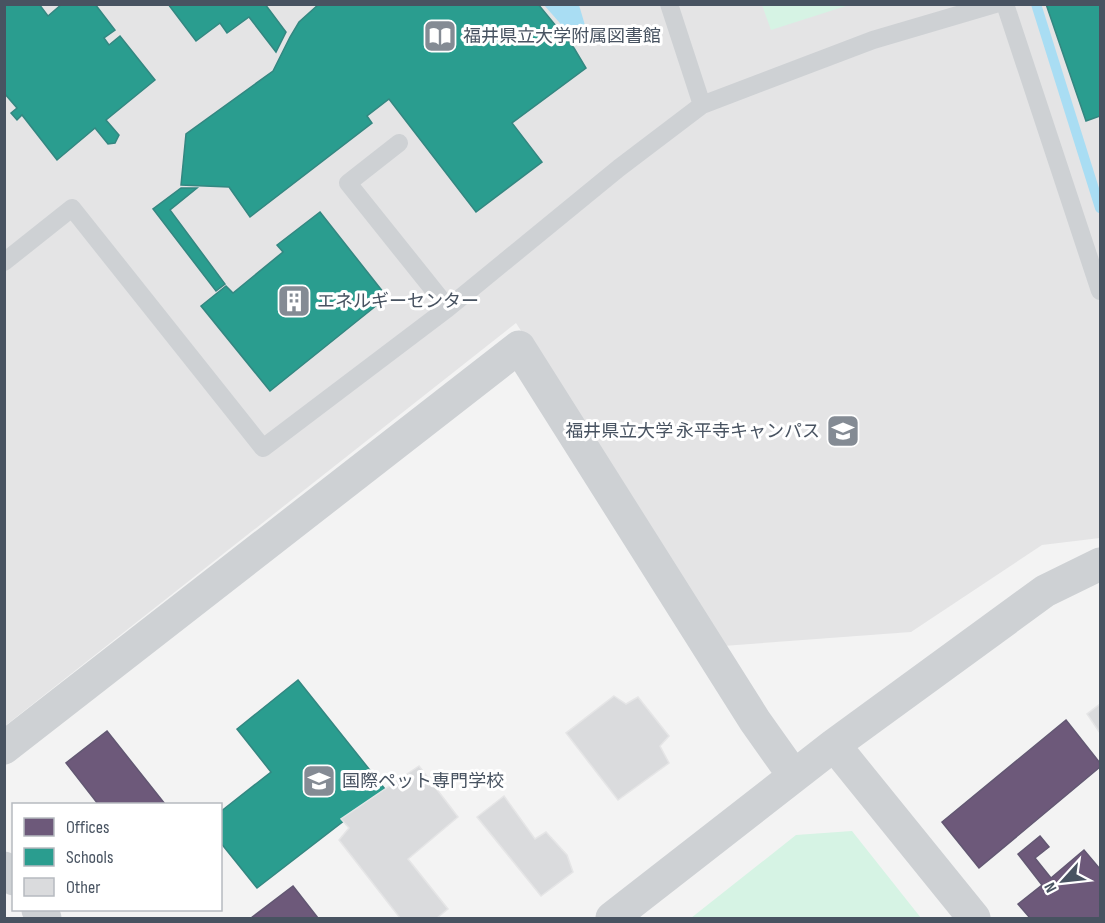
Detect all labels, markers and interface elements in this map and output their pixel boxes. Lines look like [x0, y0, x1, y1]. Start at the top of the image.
library icon: 福井県立大学附属図書館 [422, 18, 458, 54]
place label: 福井県立大学附属図書館 [463, 26, 661, 47]
building icon: エネルギーセンター [276, 283, 312, 319]
place label: エネルギーセンター [317, 291, 479, 312]
school or university icon: 福井県立大学 永平寺キャンパス [825, 413, 861, 449]
place label: 福井県立大学 永平寺キャンパス [565, 421, 820, 442]
school or university icon: 国際ペット専門学校 [301, 763, 337, 799]
place label: 国際ペット専門学校 [342, 771, 504, 792]
legend [12, 803, 222, 911]
text: Offices [66, 817, 109, 838]
text: Schools [66, 847, 113, 868]
north arrow [1033, 851, 1093, 911]
text: Other [66, 877, 100, 898]
text: N [1041, 879, 1061, 895]

